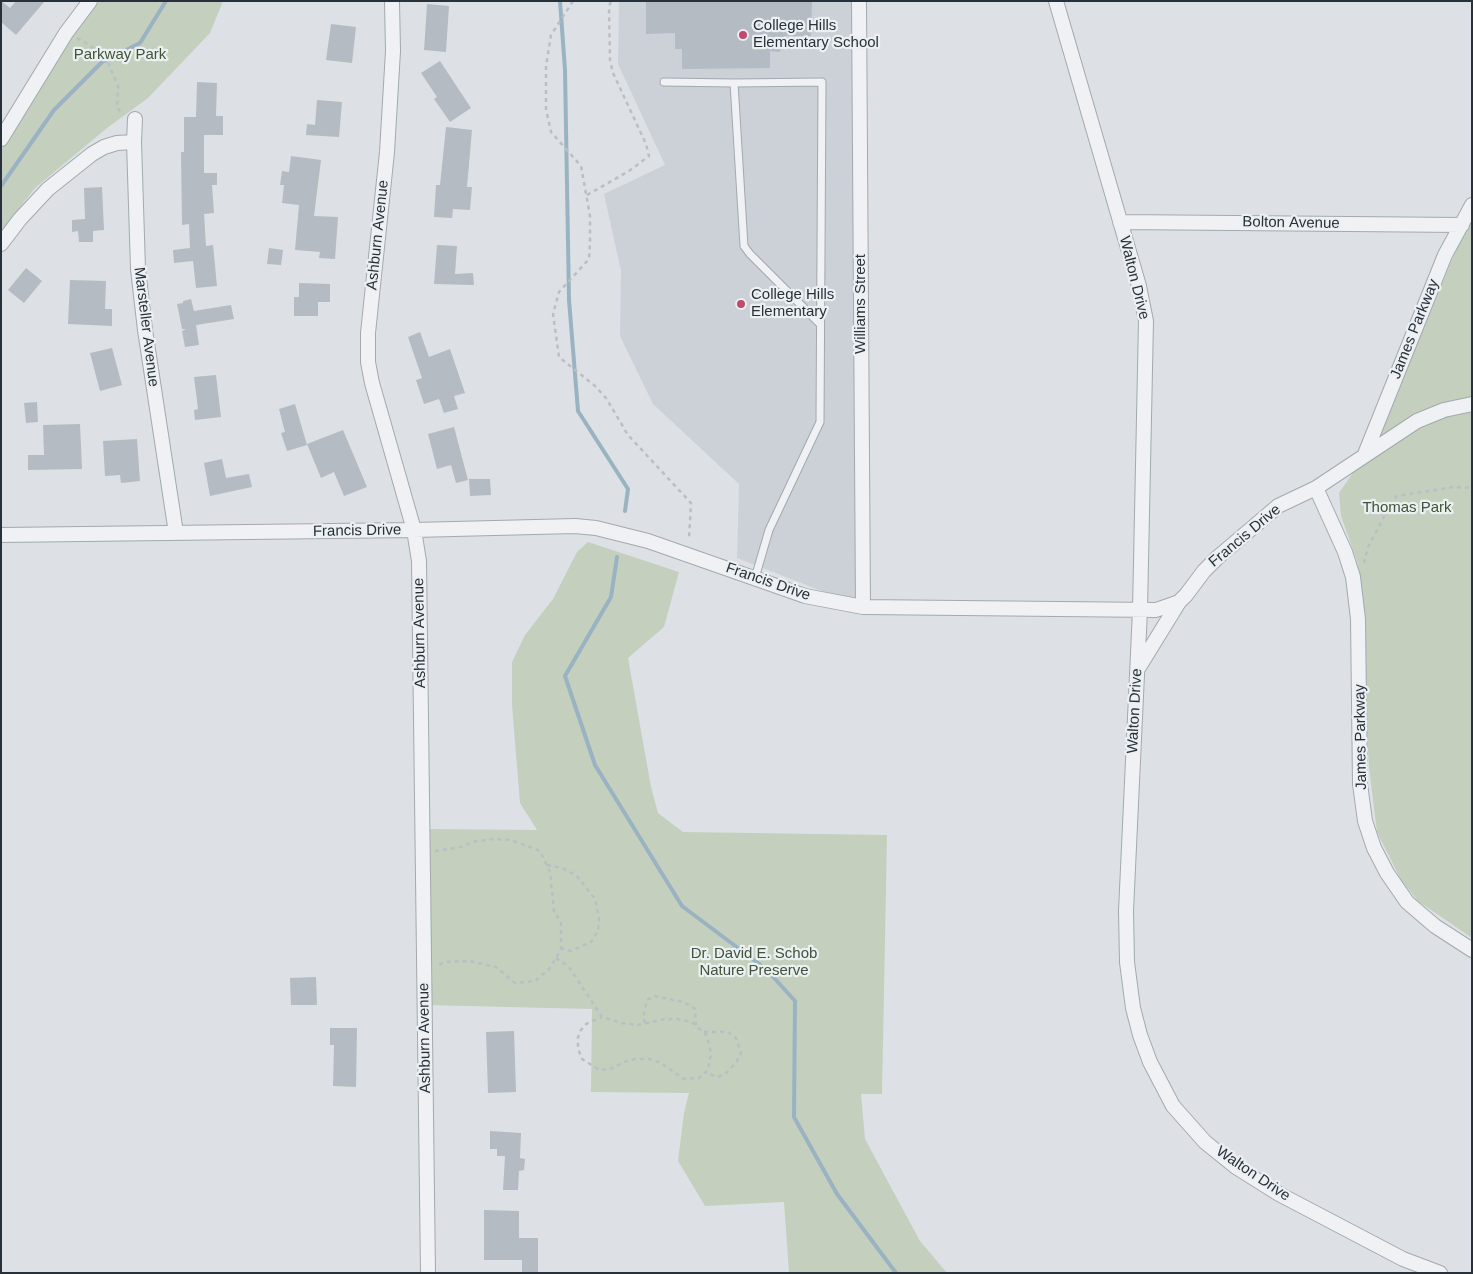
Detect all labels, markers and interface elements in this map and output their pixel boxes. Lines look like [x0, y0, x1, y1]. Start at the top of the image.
place label: College Hills Elementary School [753, 17, 879, 52]
marker: College Hills Elementary School [737, 29, 749, 41]
park label: Parkway Park [74, 46, 166, 64]
street label: Ashburn Avenue [363, 179, 393, 291]
street label: Bolton Avenue [1242, 213, 1340, 233]
street label: Walton Drive [1115, 234, 1153, 322]
street label: Williams Street [852, 254, 870, 354]
street label: Marsteller Avenue [130, 266, 162, 388]
street label: James Parkway [1387, 277, 1443, 381]
place label: College Hills Elementary [751, 286, 834, 321]
marker: College Hills Elementary [735, 298, 747, 310]
park label: Thomas Park [1362, 499, 1452, 517]
street label: Francis Drive [1205, 501, 1285, 571]
street label: Francis Drive [313, 521, 401, 541]
street label: Francis Drive [723, 559, 813, 605]
street label: Ashburn Avenue [410, 578, 430, 688]
street label: Walton Drive [1124, 668, 1146, 754]
street label: James Parkway [1351, 684, 1371, 790]
park label: Dr. David E. Schob Nature Preserve [691, 945, 817, 980]
street label: Ashburn Avenue [415, 983, 435, 1093]
street label: Walton Drive [1213, 1143, 1293, 1205]

